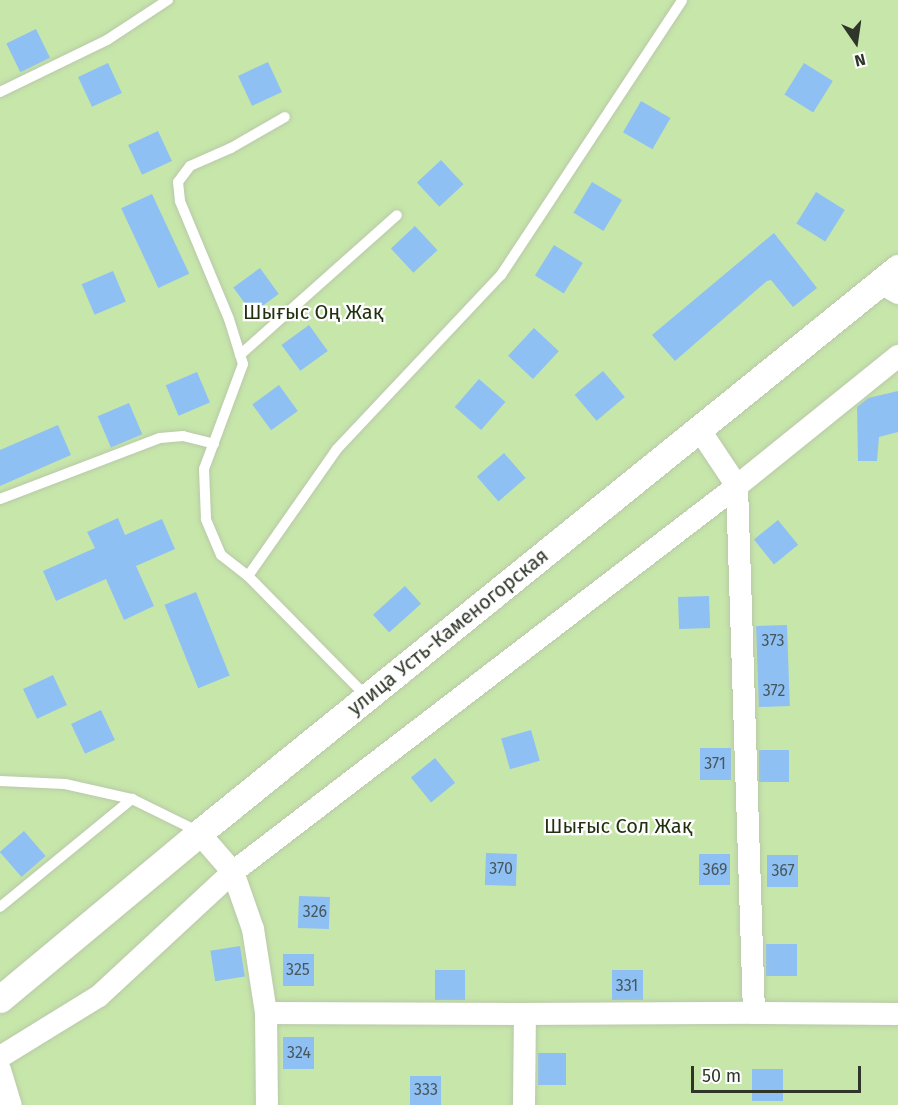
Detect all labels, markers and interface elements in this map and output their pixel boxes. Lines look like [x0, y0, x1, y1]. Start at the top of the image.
north arrow [826, 12, 886, 72]
text: N [853, 50, 867, 70]
park label: Шығыс Оң Жақ [243, 300, 383, 324]
street label: улица Усть-Каменогорская [343, 544, 553, 720]
house number: 373 [762, 631, 784, 651]
house number: 372 [763, 681, 785, 701]
house number: 371 [704, 754, 726, 774]
park label: Шығыс Сол Жақ [544, 814, 692, 838]
house number: 370 [489, 859, 513, 879]
house number: 369 [703, 860, 727, 880]
house number: 367 [771, 861, 795, 881]
house number: 326 [303, 902, 327, 922]
house number: 325 [286, 960, 310, 980]
house number: 331 [616, 976, 638, 996]
house number: 324 [287, 1043, 311, 1063]
scale bar [694, 1054, 864, 1092]
text: 50 m [702, 1065, 741, 1087]
house number: 333 [414, 1080, 438, 1100]

